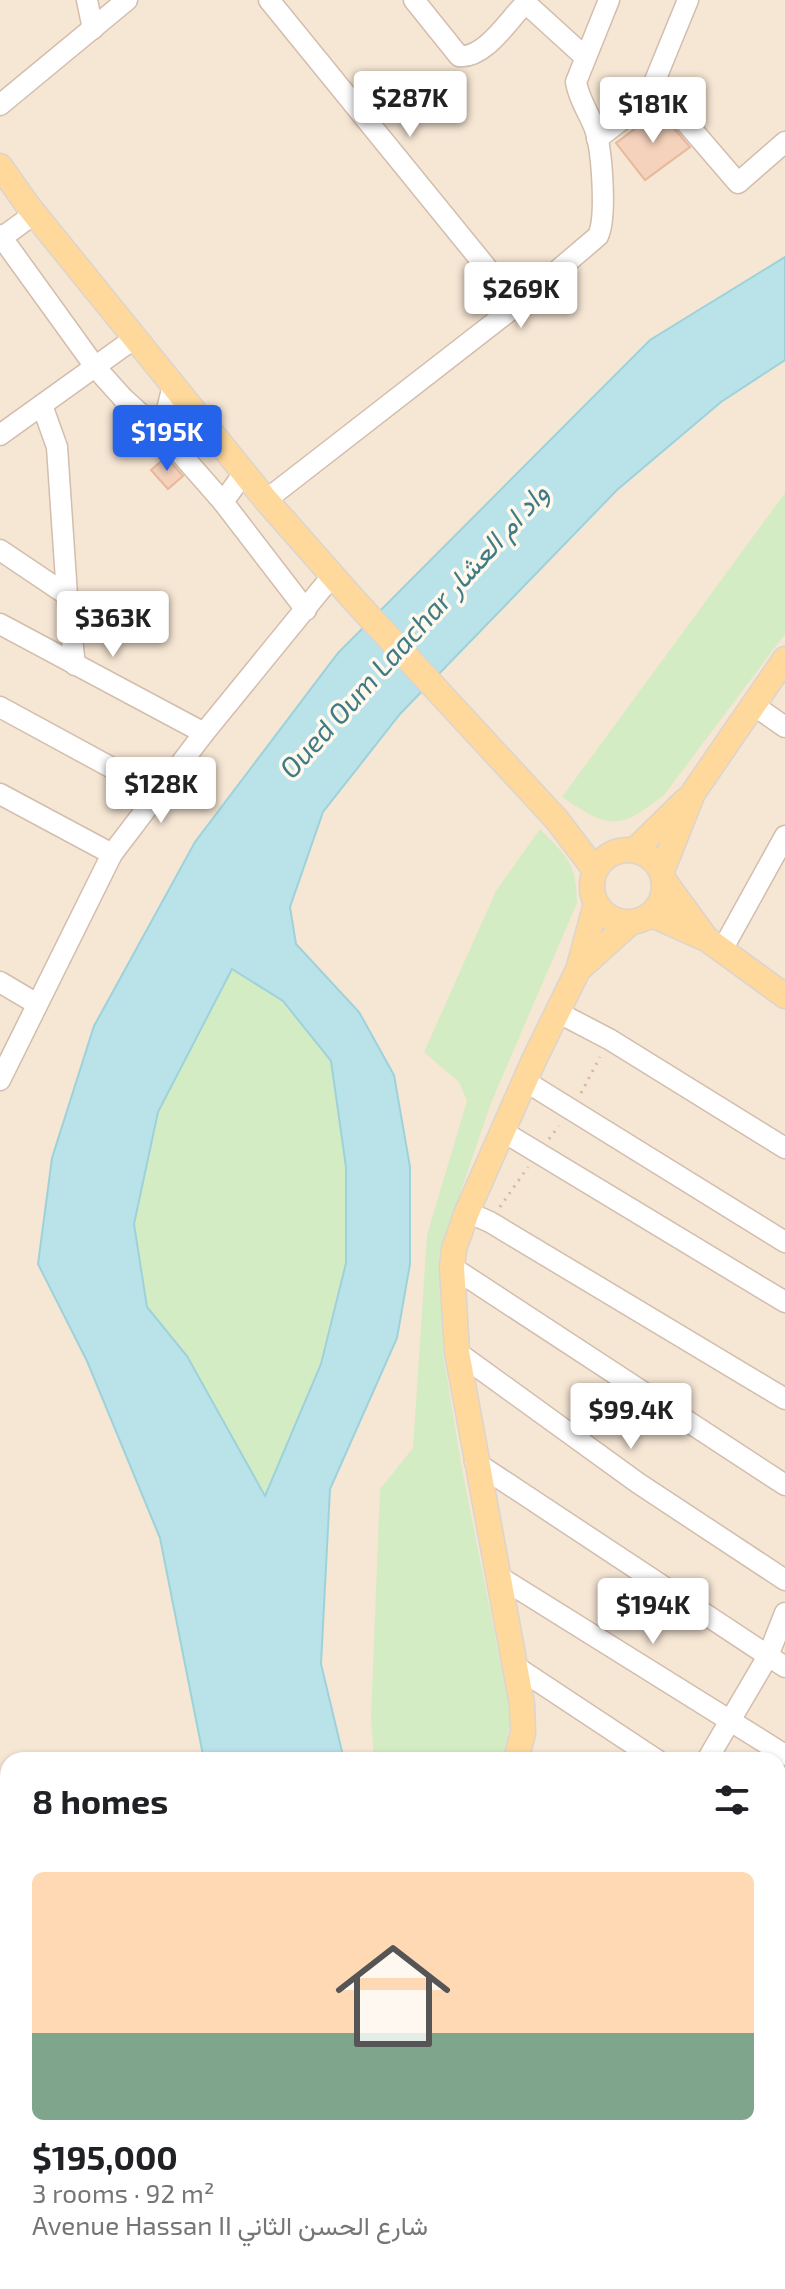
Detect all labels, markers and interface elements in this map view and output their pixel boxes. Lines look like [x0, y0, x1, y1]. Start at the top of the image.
pin: $287K [354, 71, 466, 139]
pin: $181K [597, 77, 709, 145]
text: $287K [372, 81, 448, 112]
text: $181K [618, 87, 688, 118]
pin: $269K [465, 262, 577, 330]
text: $269K [482, 272, 560, 303]
pin: $195K [111, 405, 223, 473]
text: $195K [131, 415, 203, 446]
water label: Oued Oum Laachar واد ام العشار [272, 475, 557, 786]
pin: $363K [57, 591, 169, 659]
text: $363K [75, 601, 151, 632]
pin: $128K [105, 757, 217, 825]
text: $128K [124, 767, 198, 798]
pin: $99.4K [566, 1383, 696, 1451]
text: $99.4K [588, 1393, 674, 1424]
pin: $194K [597, 1578, 709, 1646]
text: $194K [616, 1588, 690, 1619]
icon: filters [710, 1778, 754, 1822]
text: 8 homes [32, 1780, 168, 1821]
icon: home [321, 1924, 465, 2068]
text: $195,000 [32, 2136, 178, 2177]
text: 3 rooms · 92 m² [32, 2177, 214, 2208]
text: Avenue Hassan II شارع الحسن الثاني [32, 2209, 428, 2240]

